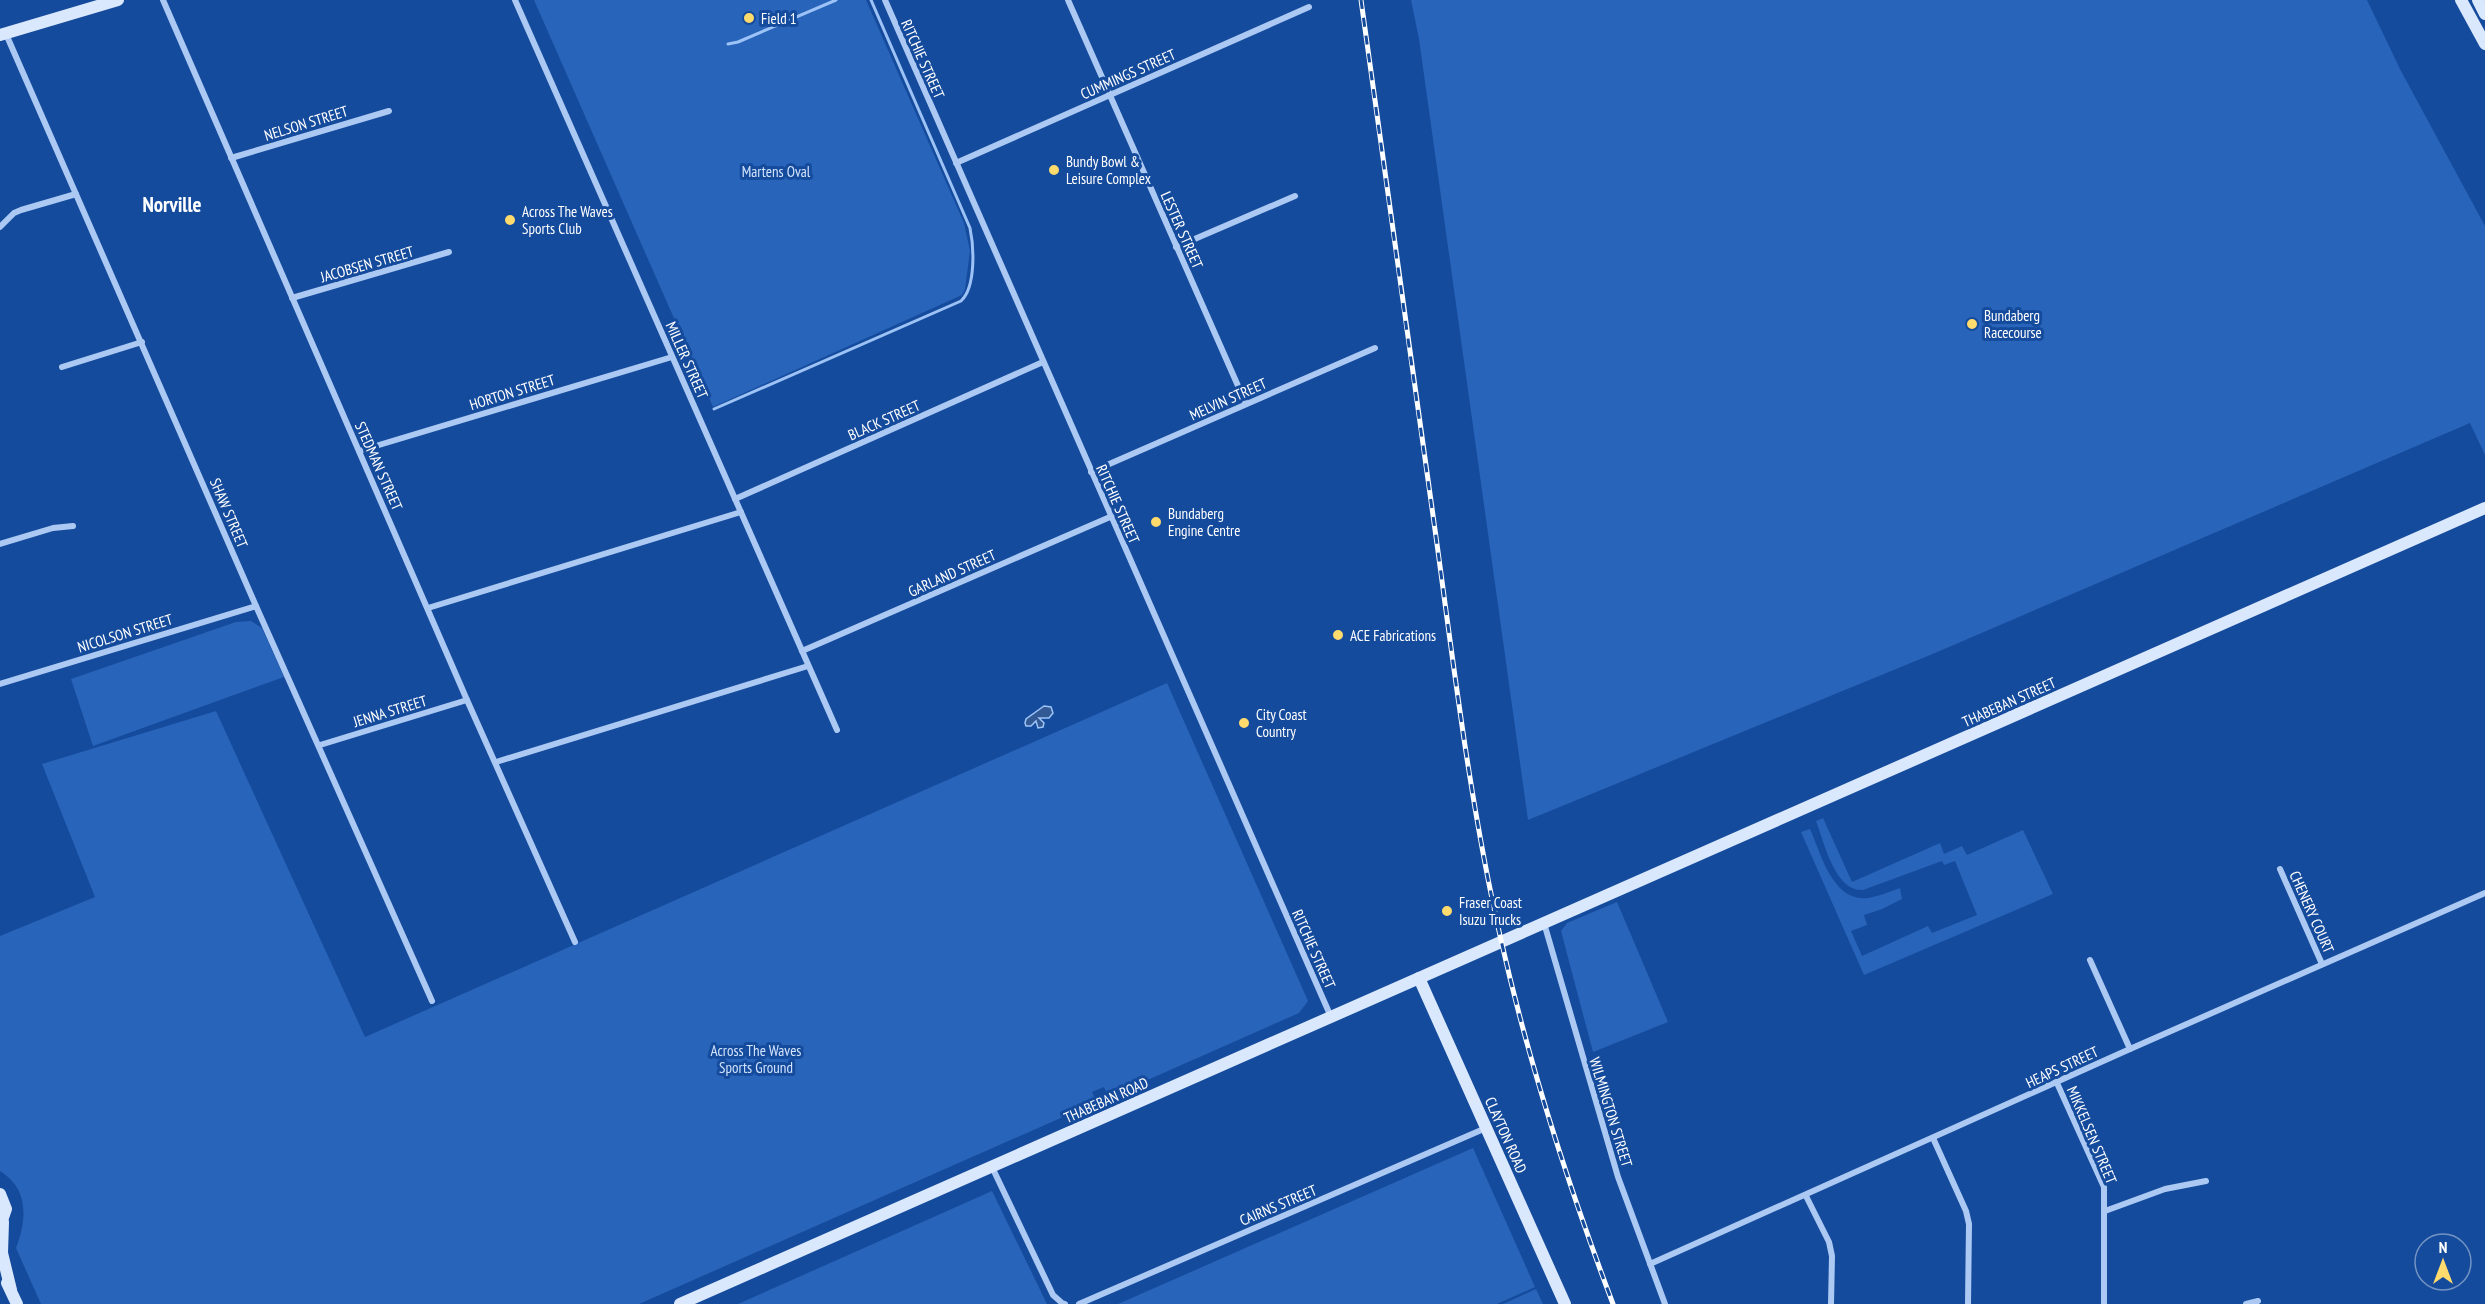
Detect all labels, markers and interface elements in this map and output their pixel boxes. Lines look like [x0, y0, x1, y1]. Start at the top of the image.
place label: Field 1 [761, 9, 797, 28]
marker: Field 1 [742, 11, 756, 25]
street label: RITCHIE STREET [897, 16, 949, 102]
street label: CUMMINGS STREET [1077, 44, 1179, 103]
street label: NELSON STREET [262, 101, 350, 145]
place label: Bundy Bowl & Leisure Complex [1066, 152, 1151, 188]
park label: Martens Oval [742, 162, 811, 181]
marker: Bundy Bowl & Leisure Complex [1047, 163, 1061, 177]
street label: LESTER STREET [1157, 188, 1208, 272]
district label: Norville [142, 191, 202, 218]
place label: Across The Waves Sports Club [522, 202, 613, 238]
marker: Across The Waves Sports Club [503, 213, 517, 227]
street label: JACOBSEN STREET [317, 242, 416, 287]
place label: Bundaberg Racecourse [1984, 306, 2042, 342]
marker: Bundaberg Racecourse [1965, 317, 1979, 331]
street label: MILLER STREET [662, 319, 713, 402]
street label: HORTON STREET [467, 370, 557, 414]
street label: MELVIN STREET [1186, 373, 1270, 424]
street label: BLACK STREET [845, 396, 923, 444]
street label: STEDMAN STREET [351, 419, 407, 514]
street label: RITCHIE STREET [1092, 461, 1144, 547]
street label: SHAW STREET [206, 475, 252, 551]
place label: Bundaberg Engine Centre [1168, 504, 1240, 540]
marker: Bundaberg Engine Centre [1149, 515, 1163, 529]
street label: GARLAND STREET [905, 545, 999, 601]
street label: NICOLSON STREET [75, 609, 175, 656]
place label: ACE Fabrications [1350, 626, 1436, 645]
marker: ACE Fabrications [1331, 628, 1345, 642]
street label: THABEBAN STREET [1959, 673, 2059, 731]
street label: JENNA STREET [350, 691, 429, 731]
place label: City Coast Country [1256, 705, 1307, 741]
marker: City Coast Country [1237, 716, 1251, 730]
street label: CHENERY COURT [2285, 868, 2339, 956]
place label: Fraser Coast Isuzu Trucks [1459, 893, 1522, 929]
marker: Fraser Coast Isuzu Trucks [1440, 904, 1454, 918]
street label: RITCHIE STREET [1288, 906, 1340, 992]
park label: Across The Waves Sports Ground [711, 1041, 801, 1077]
street label: HEAPS STREET [2023, 1042, 2102, 1092]
street label: WILMINGTON STREET [1585, 1055, 1637, 1169]
street label: THABEBAN ROAD [1061, 1073, 1151, 1127]
street label: MIKKELSEN STREET [2063, 1083, 2121, 1187]
street label: CLAYTON ROAD [1481, 1094, 1531, 1176]
street label: CAIRNS STREET [1237, 1180, 1320, 1230]
north arrow [2413, 1232, 2473, 1292]
text: N [2439, 1237, 2447, 1257]

